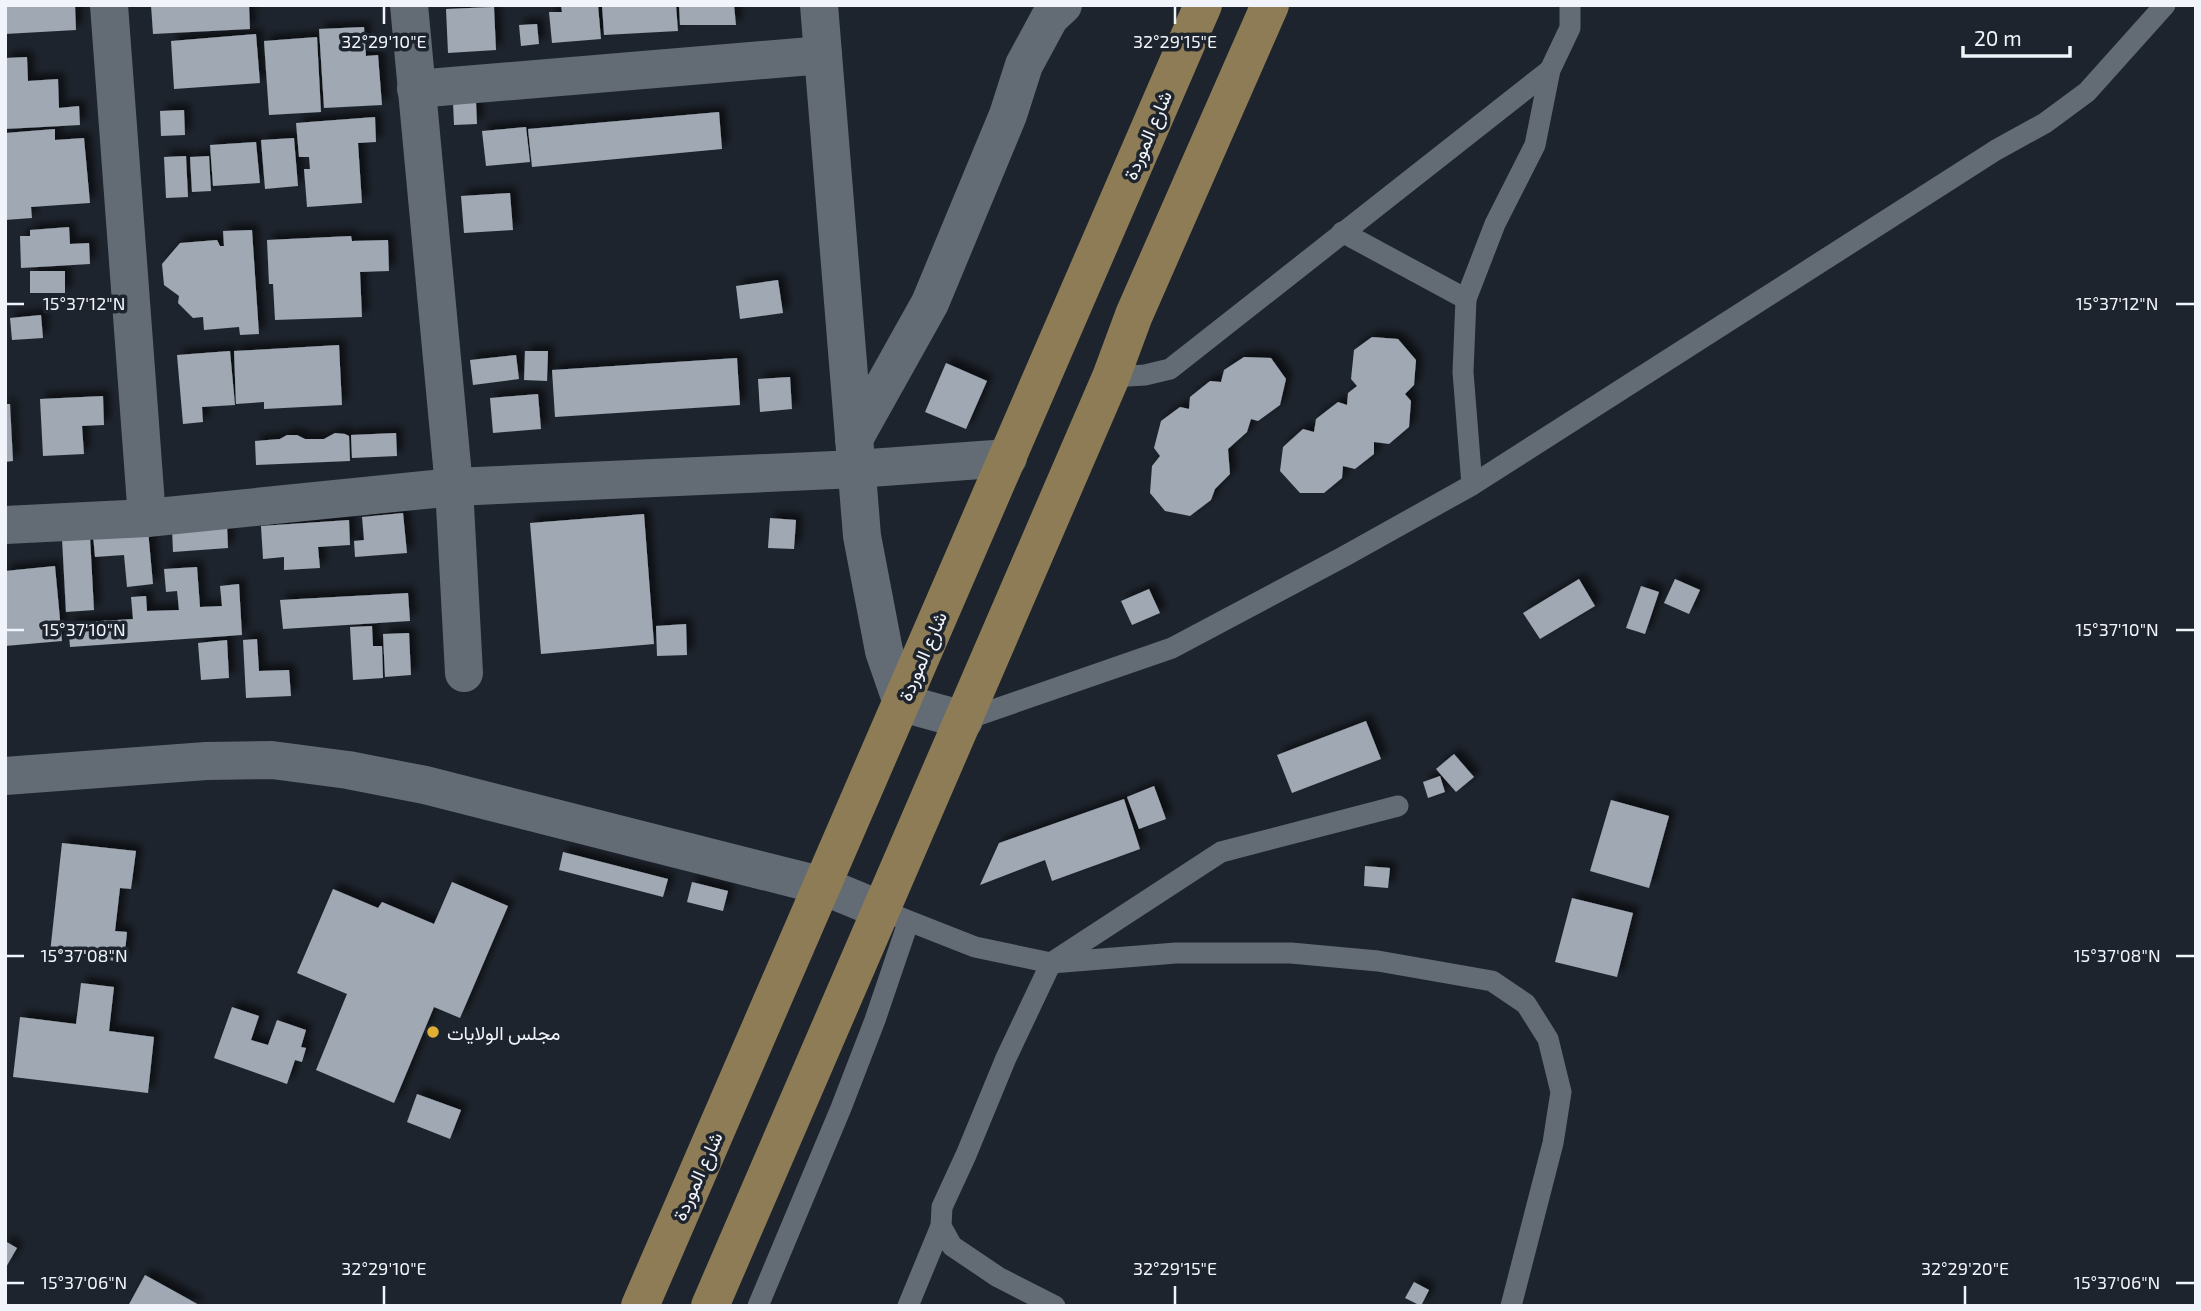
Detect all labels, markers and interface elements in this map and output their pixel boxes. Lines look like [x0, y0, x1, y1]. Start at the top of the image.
scale bar [1963, 14, 2070, 58]
text: 20 m [1974, 25, 2022, 50]
text: 32°29'10"E [341, 30, 427, 52]
text: 32°29'15"E [1133, 30, 1217, 52]
street label: شارع الموردة [1118, 87, 1178, 184]
text: 15°37'12"N [43, 292, 125, 314]
text: 15°37'12"N [2076, 292, 2158, 314]
street label: شارع الموردة [893, 608, 953, 705]
text: 15°37'10"N [42, 618, 126, 640]
text: 15°37'10"N [2075, 618, 2159, 640]
text: 15°37'08"N [40, 944, 128, 966]
text: 15°37'08"N [2073, 944, 2161, 966]
place label: مجلس الولايات [447, 1021, 561, 1045]
marker: مجلس الولايات [425, 1024, 441, 1040]
street label: شارع الموردة [667, 1128, 729, 1225]
text: 32°29'10"E [341, 1257, 427, 1279]
text: 32°29'15"E [1133, 1257, 1217, 1279]
text: 32°29'20"E [1921, 1257, 2009, 1279]
text: 15°37'06"N [41, 1271, 127, 1293]
text: 15°37'06"N [2074, 1271, 2160, 1293]

